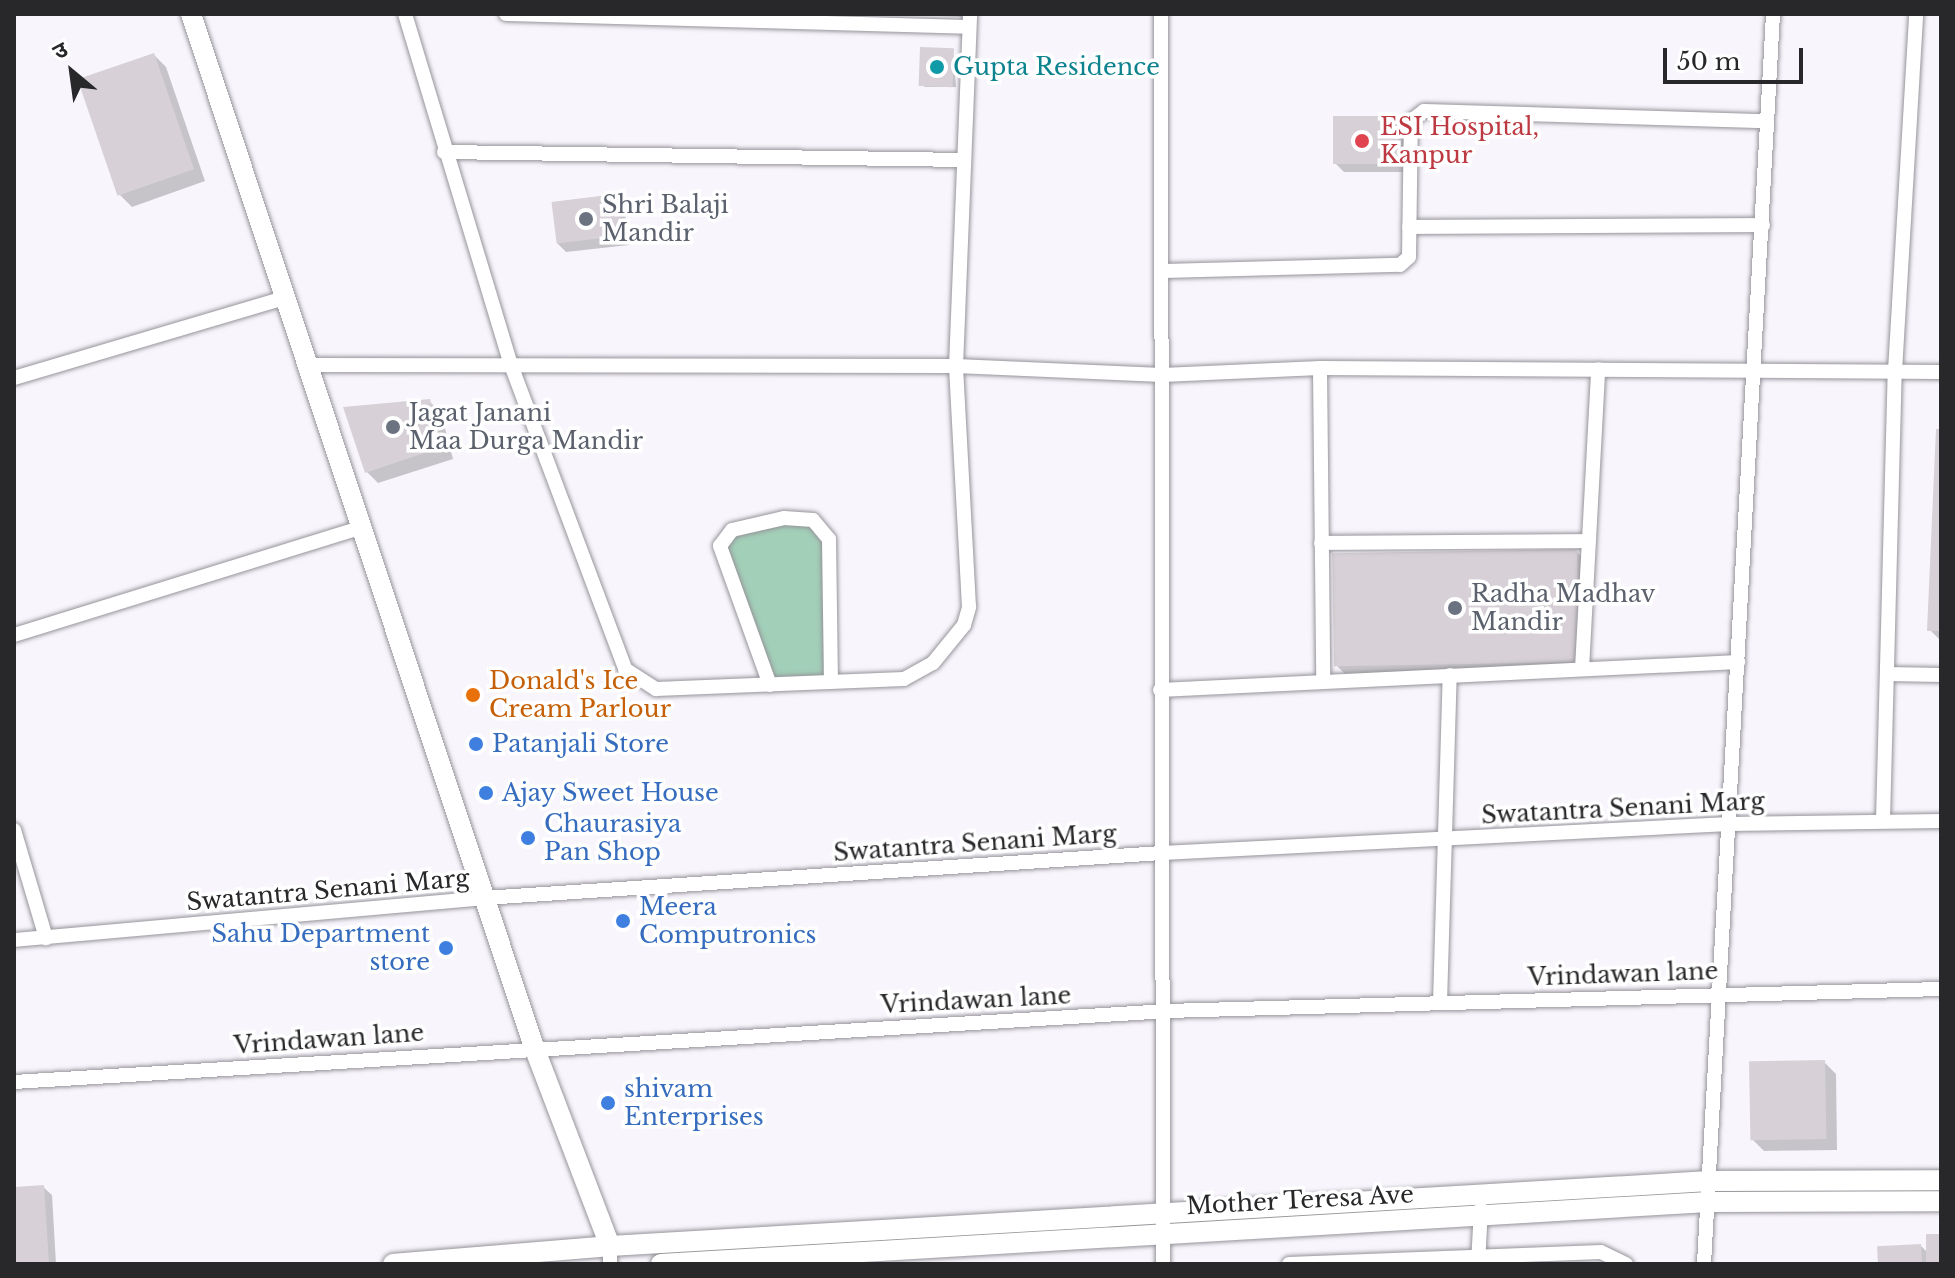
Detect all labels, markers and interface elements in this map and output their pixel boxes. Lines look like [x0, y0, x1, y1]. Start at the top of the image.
north arrow [32, 32, 112, 112]
scale bar [1667, 32, 1807, 82]
text: उ [48, 36, 72, 66]
text: 50 m [1677, 47, 1740, 76]
place label: Gupta Residence [953, 53, 1160, 81]
marker: Gupta Residence [928, 58, 946, 76]
place label: ESI Hospital, Kanpur [1380, 113, 1539, 169]
marker: ESI Hospital, Kanpur [1351, 130, 1373, 152]
place label: Shri Balaji Mandir [602, 191, 729, 247]
marker: Shri Balaji Mandir [577, 210, 595, 228]
place label: Jagat Janani Maa Durga Mandir [409, 399, 644, 455]
marker: Jagat Janani Maa Durga Mandir [384, 418, 402, 436]
place label: Radha Madhav Mandir [1471, 580, 1656, 636]
marker: Radha Madhav Mandir [1446, 599, 1464, 617]
place label: Donald's Ice Cream Parlour [489, 667, 671, 723]
marker: Donald's Ice Cream Parlour [464, 686, 482, 704]
place label: Patanjali Store [492, 730, 669, 758]
marker: Patanjali Store [467, 735, 485, 753]
place label: Ajay Sweet House [502, 779, 719, 807]
marker: Ajay Sweet House [477, 784, 495, 802]
street label: Swatantra Senani Marg [1480, 786, 1766, 830]
place label: Chaurasiya Pan Shop [544, 810, 681, 866]
street label: Swatantra Senani Marg [832, 819, 1118, 867]
marker: Chaurasiya Pan Shop [519, 829, 537, 847]
street label: Swatantra Senani Marg [185, 863, 471, 917]
place label: Meera Computronics [639, 893, 817, 949]
marker: Meera Computronics [614, 912, 632, 930]
place label: Sahu Department store [212, 920, 430, 976]
marker: Sahu Department store [437, 939, 455, 957]
street label: Vrindawan lane [1527, 956, 1719, 992]
street label: Vrindawan lane [880, 981, 1072, 1019]
street label: Vrindawan lane [233, 1018, 425, 1060]
place label: shivam Enterprises [624, 1075, 764, 1131]
marker: shivam Enterprises [599, 1094, 617, 1112]
street label: Mother Teresa Ave [1184, 1180, 1416, 1220]

